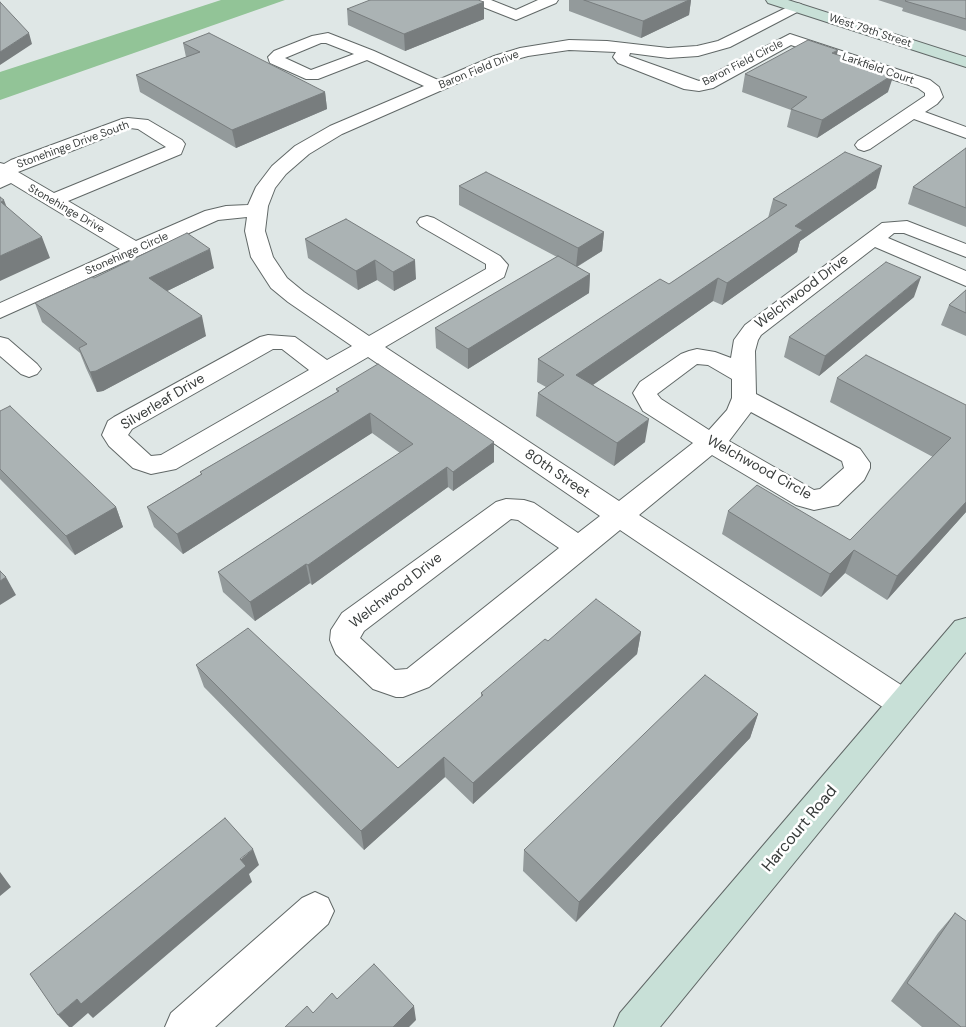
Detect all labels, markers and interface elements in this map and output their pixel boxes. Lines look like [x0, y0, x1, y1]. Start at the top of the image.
street label: West 79th Street [827, 11, 913, 51]
street label: Baron Field Circle [701, 37, 785, 89]
street label: Baron Field Drive [437, 48, 521, 92]
street label: Larkfield Court [840, 51, 916, 87]
street label: Stonehinge Drive South [15, 118, 131, 172]
street label: Stonehinge Drive [25, 182, 107, 236]
street label: Stonehinge Circle [83, 230, 171, 278]
street label: Welchwood Drive [752, 251, 852, 333]
street label: Silverleaf Drive [118, 370, 208, 434]
street label: Welchwood Circle [704, 432, 814, 504]
street label: 80th Street [521, 446, 593, 502]
street label: Welchwood Drive [346, 550, 446, 632]
street label: Harcourt Road [758, 782, 842, 876]

